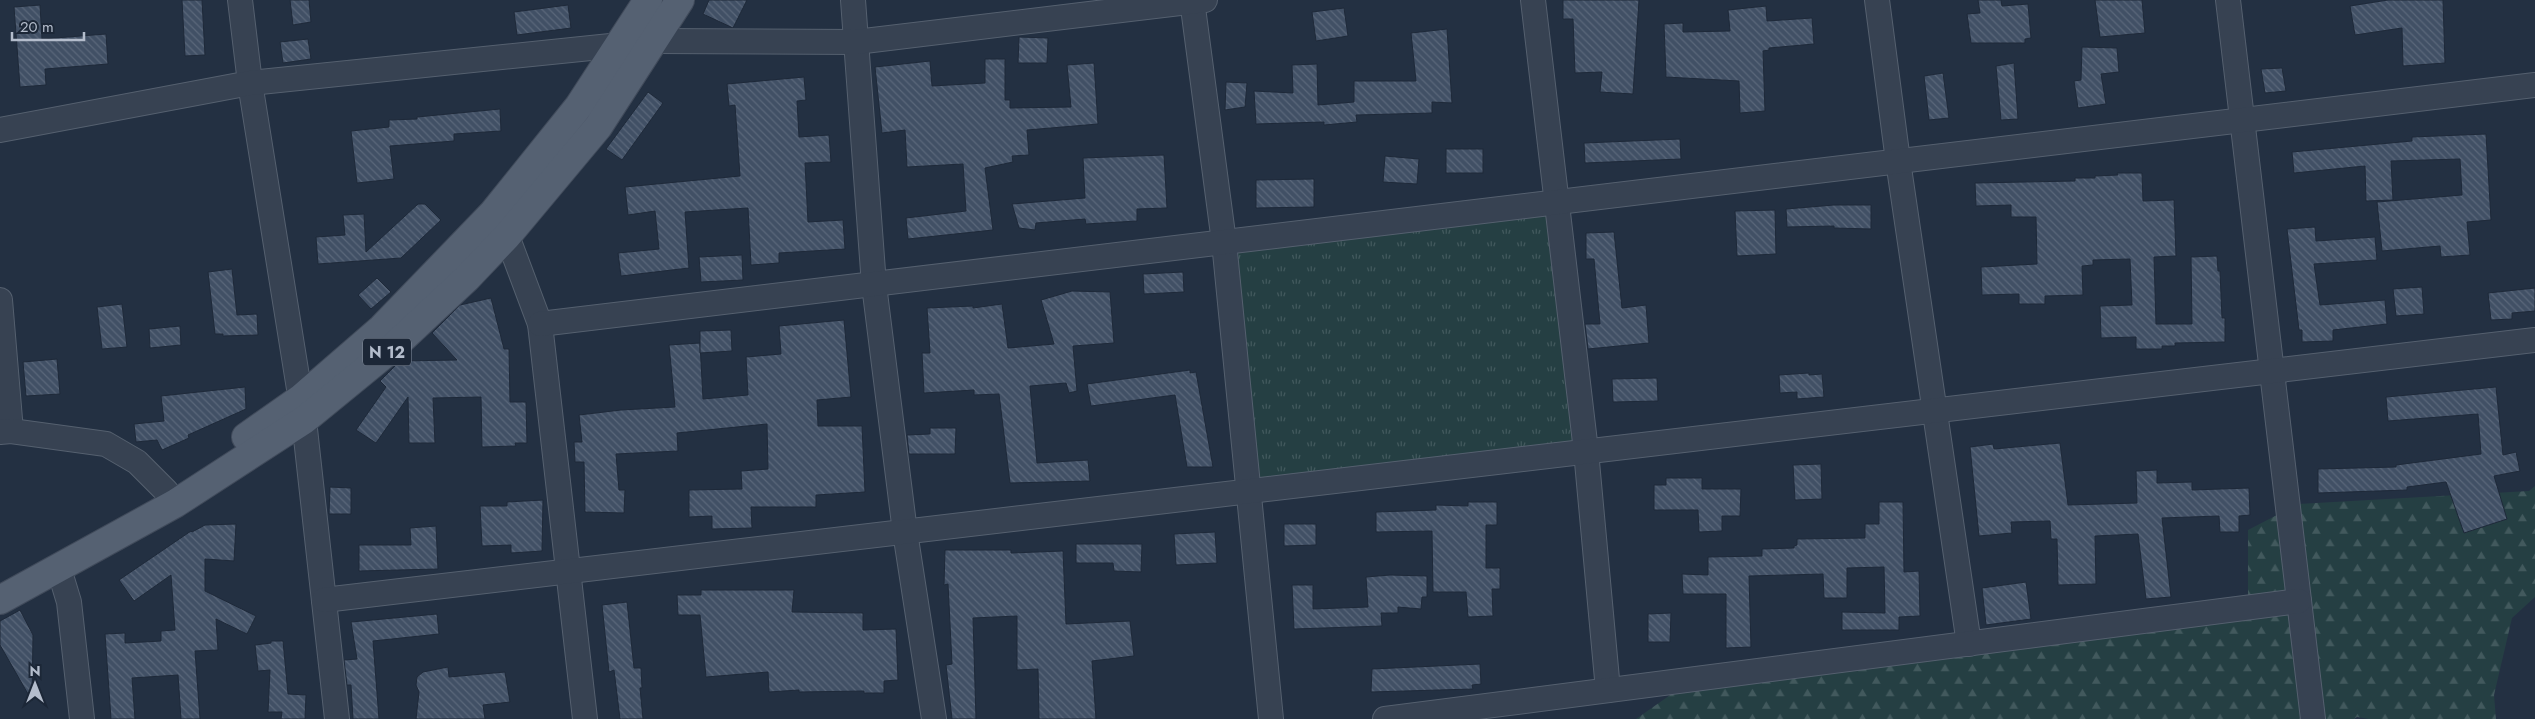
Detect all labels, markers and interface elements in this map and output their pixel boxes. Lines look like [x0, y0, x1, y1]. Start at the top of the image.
scale bar [12, 10, 85, 42]
text: 20 m [20, 16, 54, 38]
road number: N 12 [363, 338, 411, 366]
north arrow [10, 659, 60, 709]
text: N [29, 661, 41, 681]

